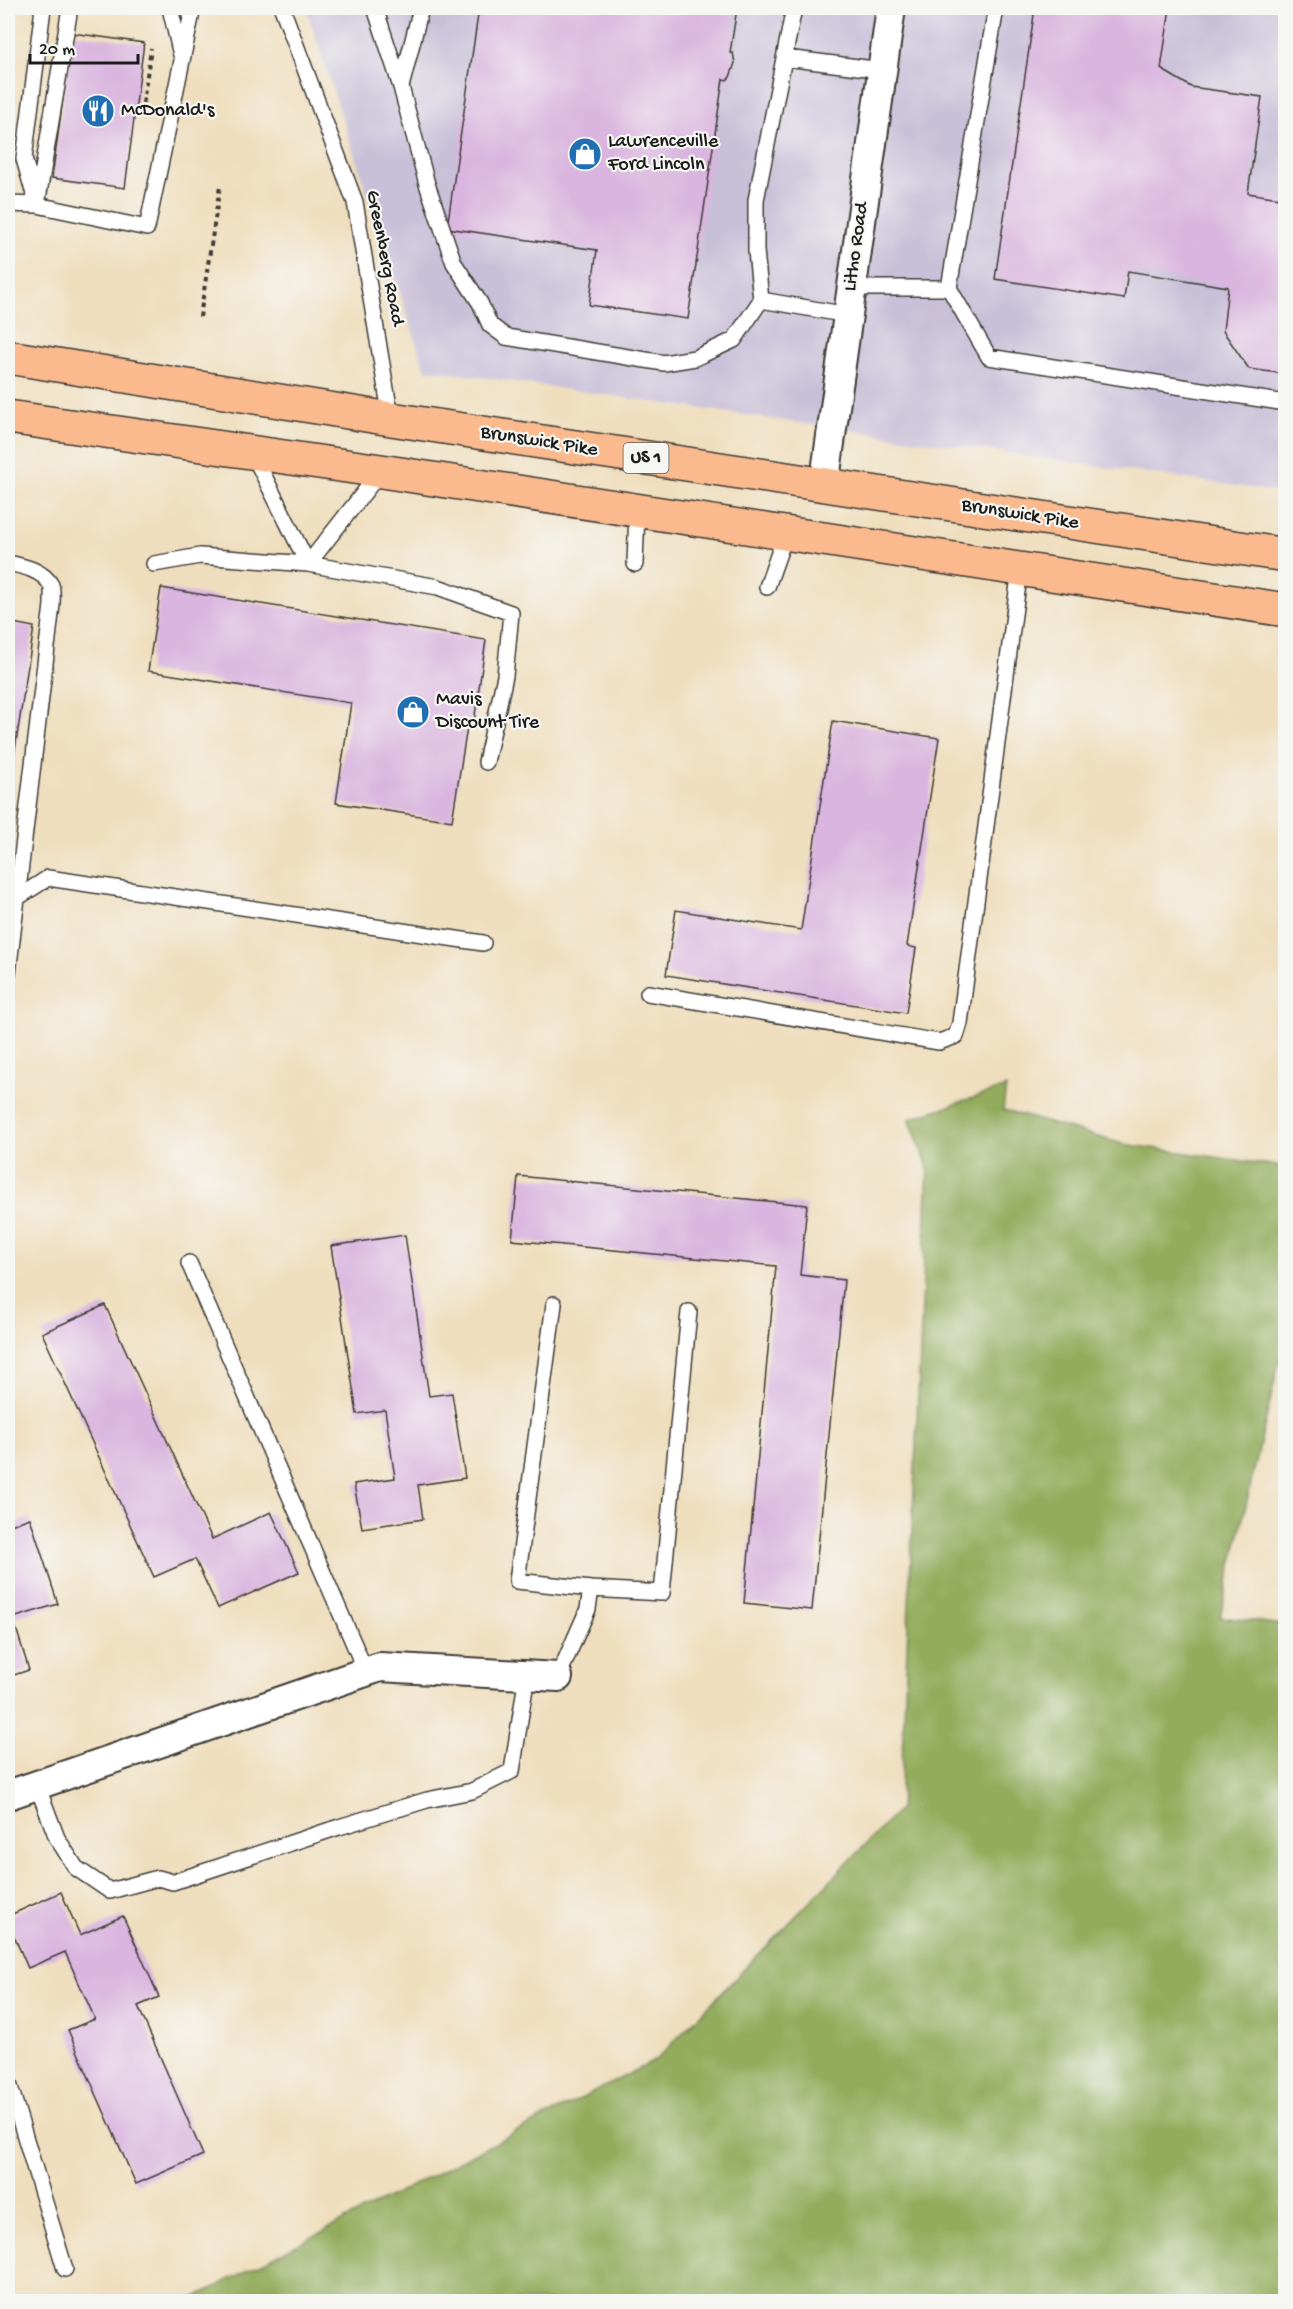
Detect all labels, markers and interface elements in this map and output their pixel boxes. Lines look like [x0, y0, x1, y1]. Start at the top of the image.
scale bar [30, 27, 138, 65]
text: 20 m [39, 40, 75, 61]
restaurant icon: McDonald's [80, 93, 116, 129]
place label: McDonald's [121, 100, 215, 123]
place label: Lawrenceville Ford Lincoln [607, 131, 719, 177]
shop icon: Lawrenceville Ford Lincoln [567, 136, 603, 172]
street label: Greenberg Road [360, 188, 409, 330]
street label: Litho Road [839, 199, 875, 293]
street label: Brunswick Pike [478, 421, 600, 463]
road number: US 1 [624, 443, 668, 473]
street label: Brunswick Pike [959, 494, 1081, 536]
place label: Mavis Discount Tire [434, 689, 540, 735]
shop icon: Mavis Discount Tire [395, 694, 431, 730]

